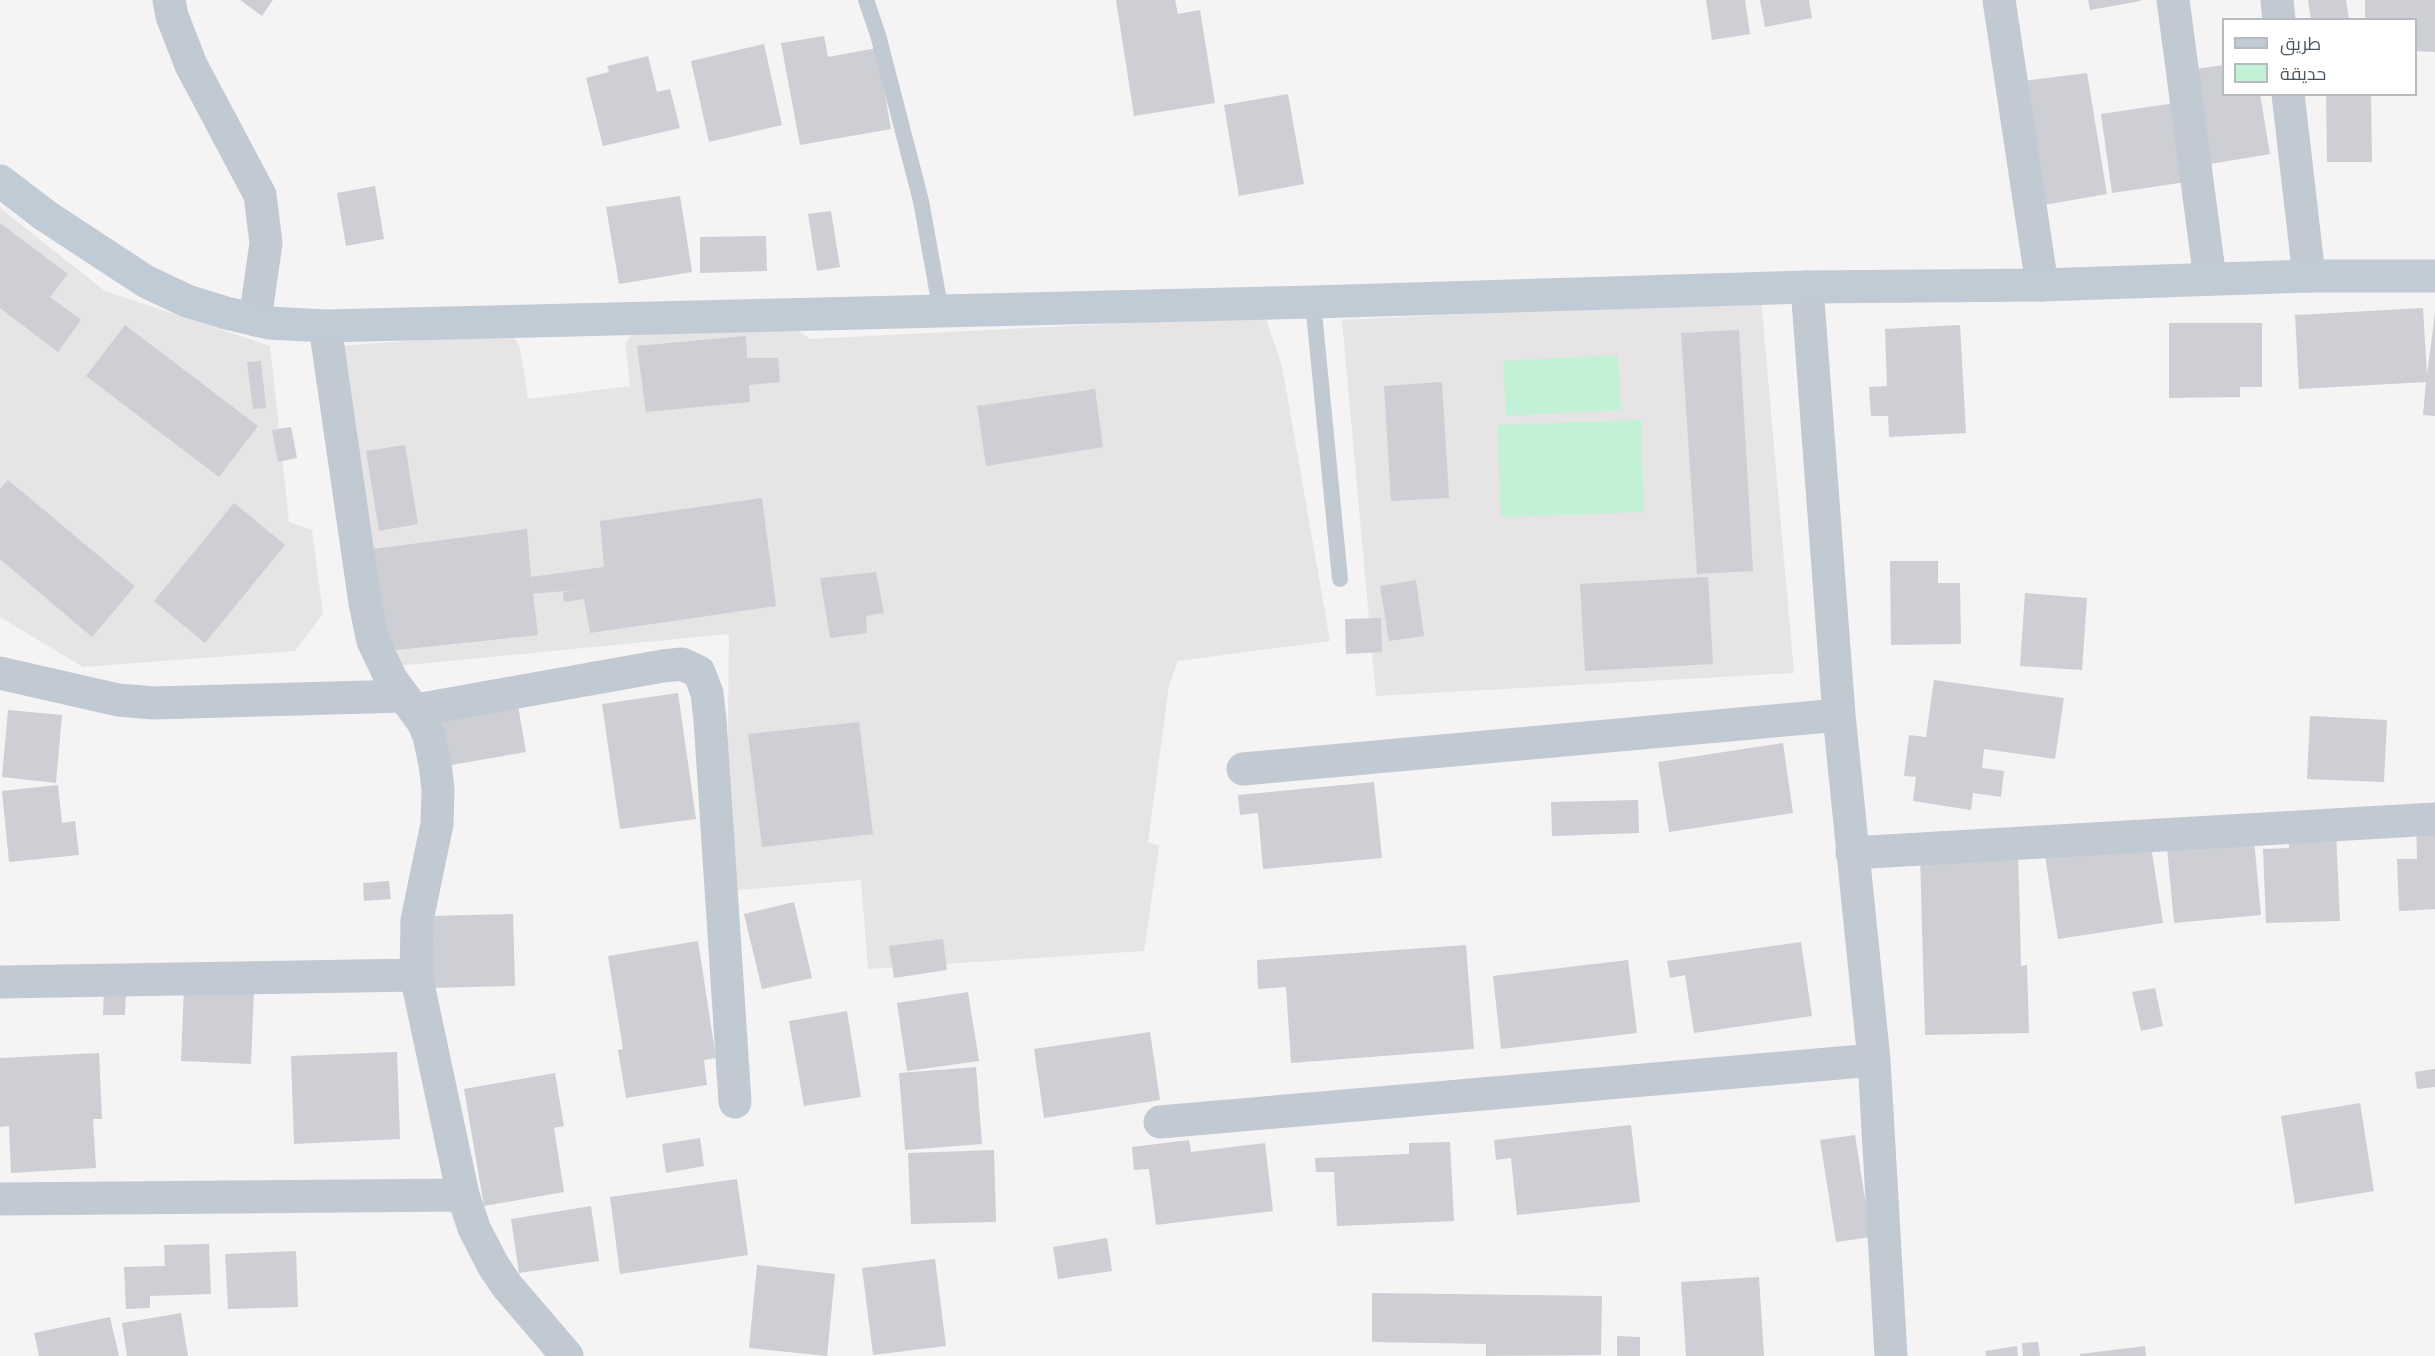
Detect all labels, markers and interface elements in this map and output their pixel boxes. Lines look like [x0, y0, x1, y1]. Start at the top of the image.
legend [2222, 18, 2417, 96]
text: طريق [2280, 31, 2321, 56]
text: حديقة [2280, 61, 2326, 86]

